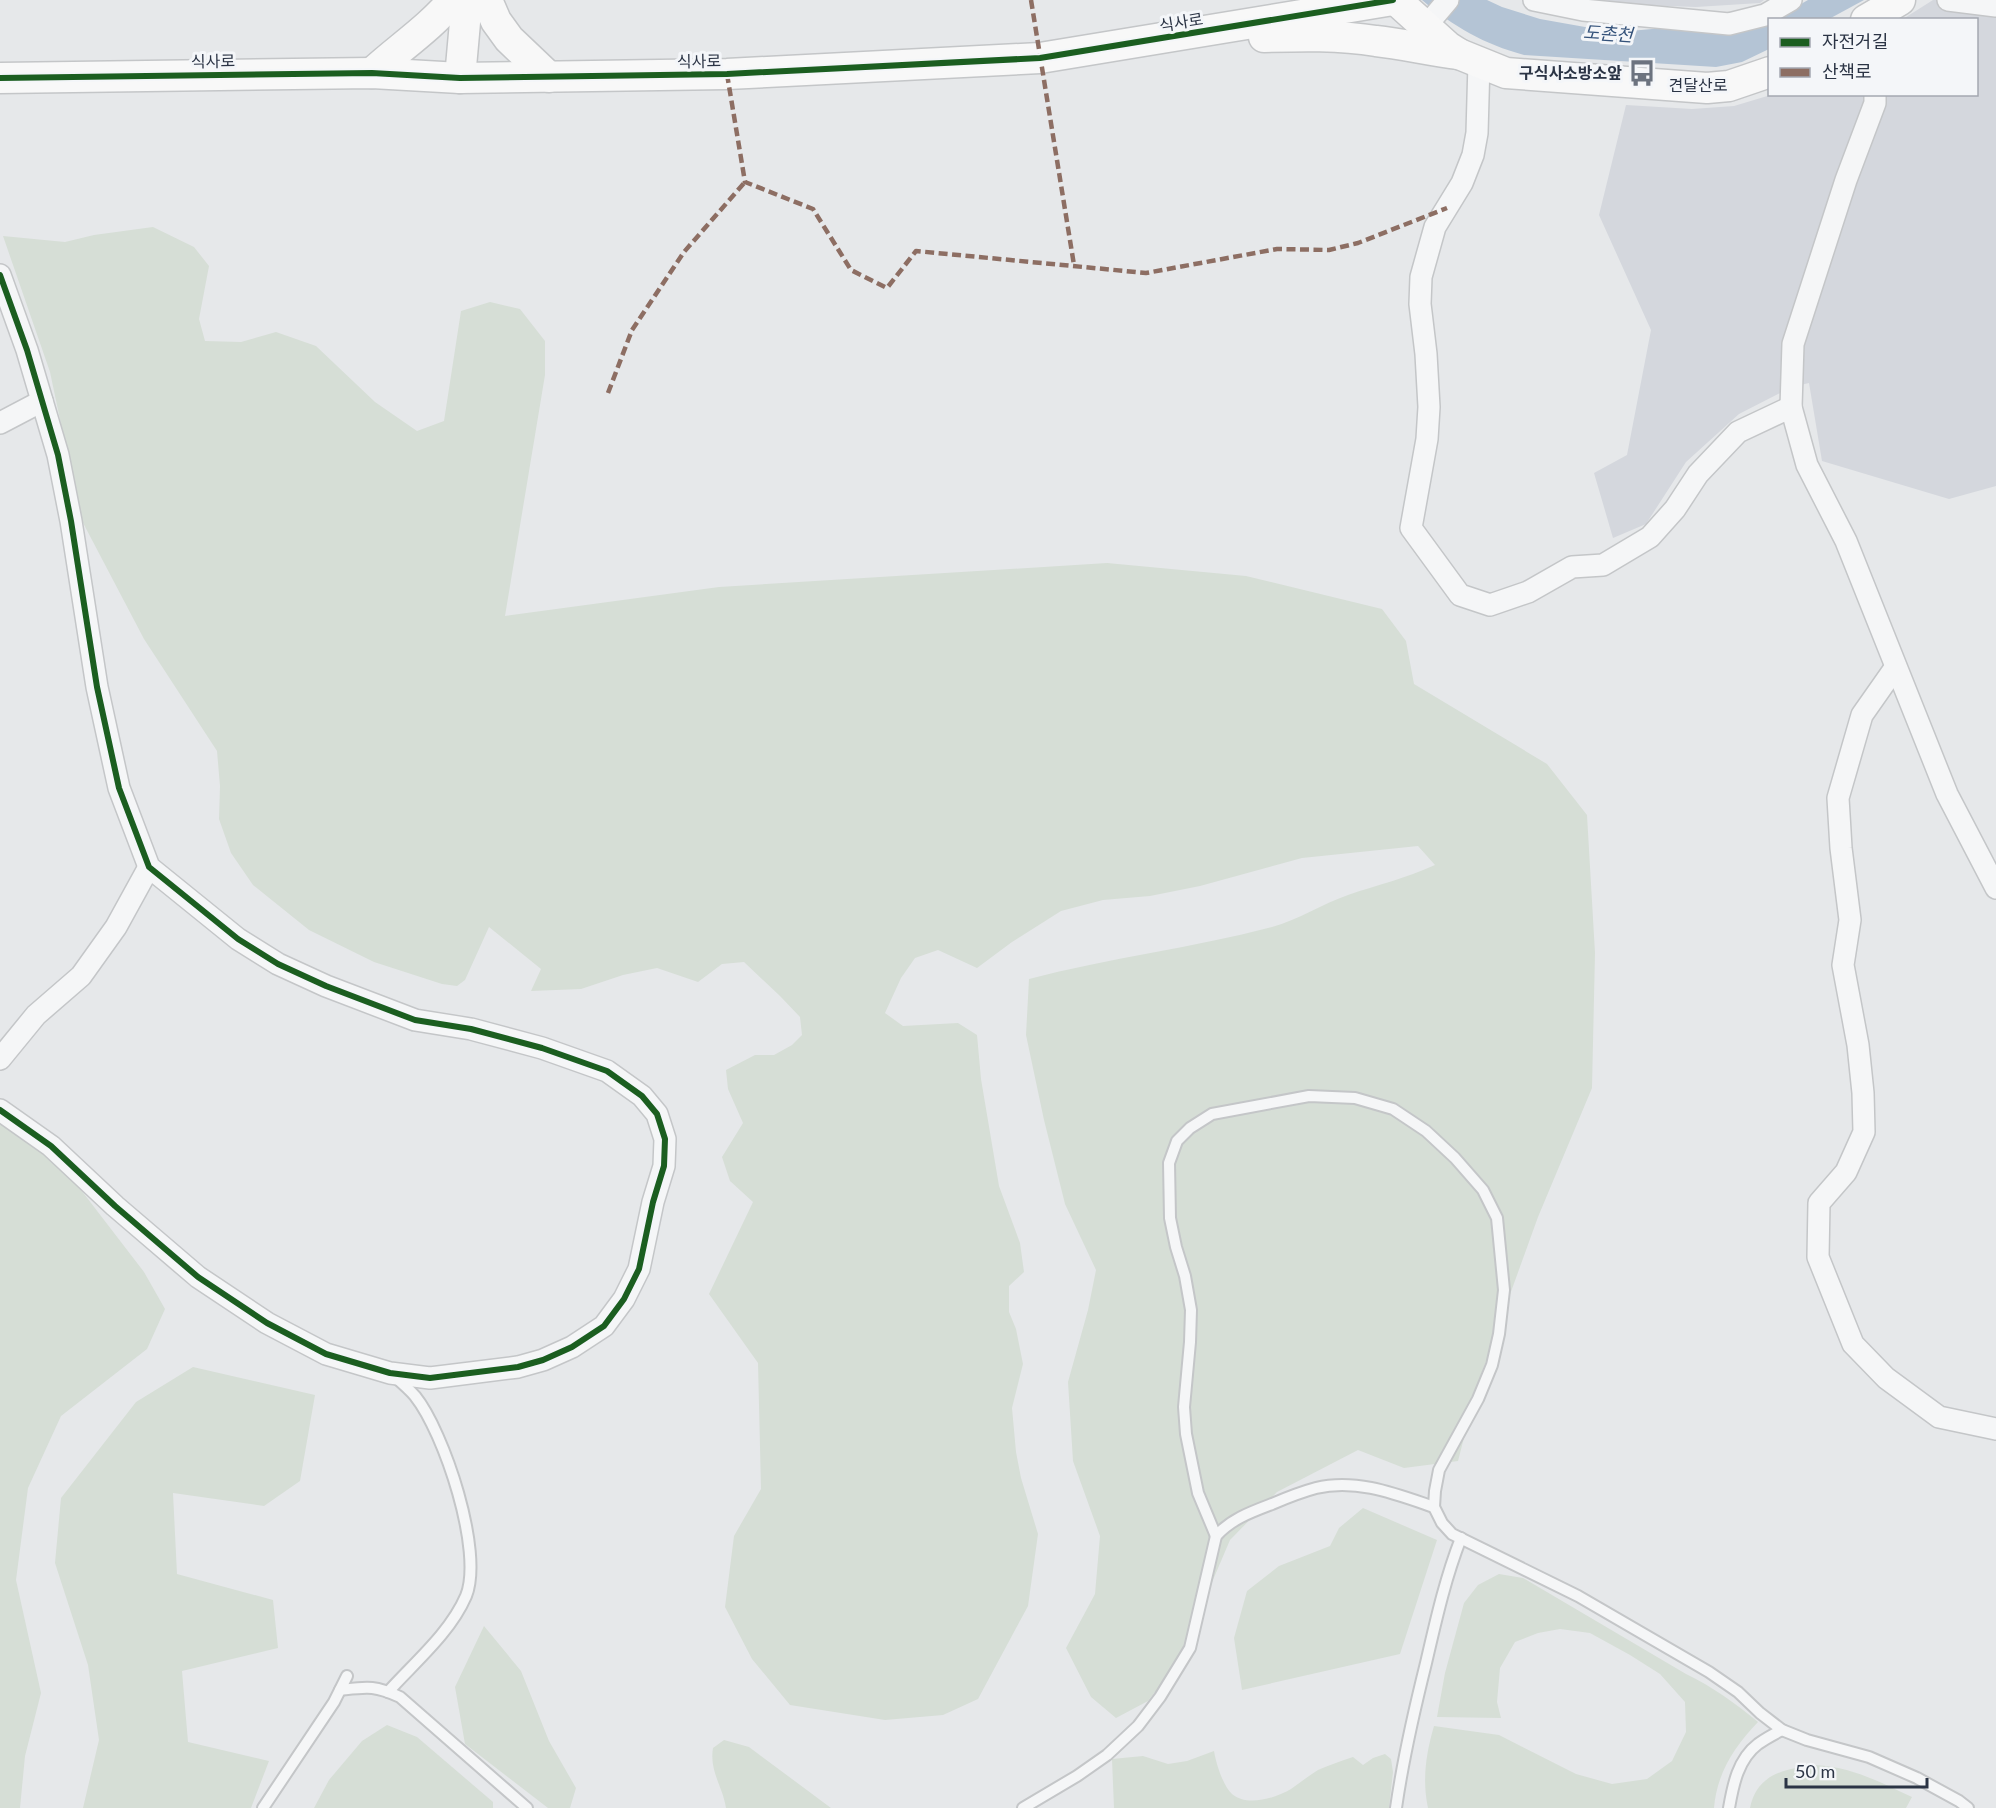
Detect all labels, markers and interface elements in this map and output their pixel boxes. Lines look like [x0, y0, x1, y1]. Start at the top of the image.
street label: 식사로 [1158, 9, 1204, 34]
legend [1768, 18, 1978, 96]
water label: 도촌천 [1583, 20, 1636, 46]
text: 자전거길 [1822, 30, 1888, 52]
street label: 식사로 [191, 51, 236, 70]
street label: 식사로 [677, 51, 722, 70]
bus stop icon: 구식사소방소앞 [1627, 58, 1657, 88]
text: 산책로 [1822, 60, 1872, 82]
place label: 구식사소방소앞 [1519, 63, 1622, 82]
street label: 견달산로 [1669, 75, 1728, 94]
scale bar [1786, 1751, 1927, 1789]
text: 50 m [1795, 1760, 1835, 1782]

